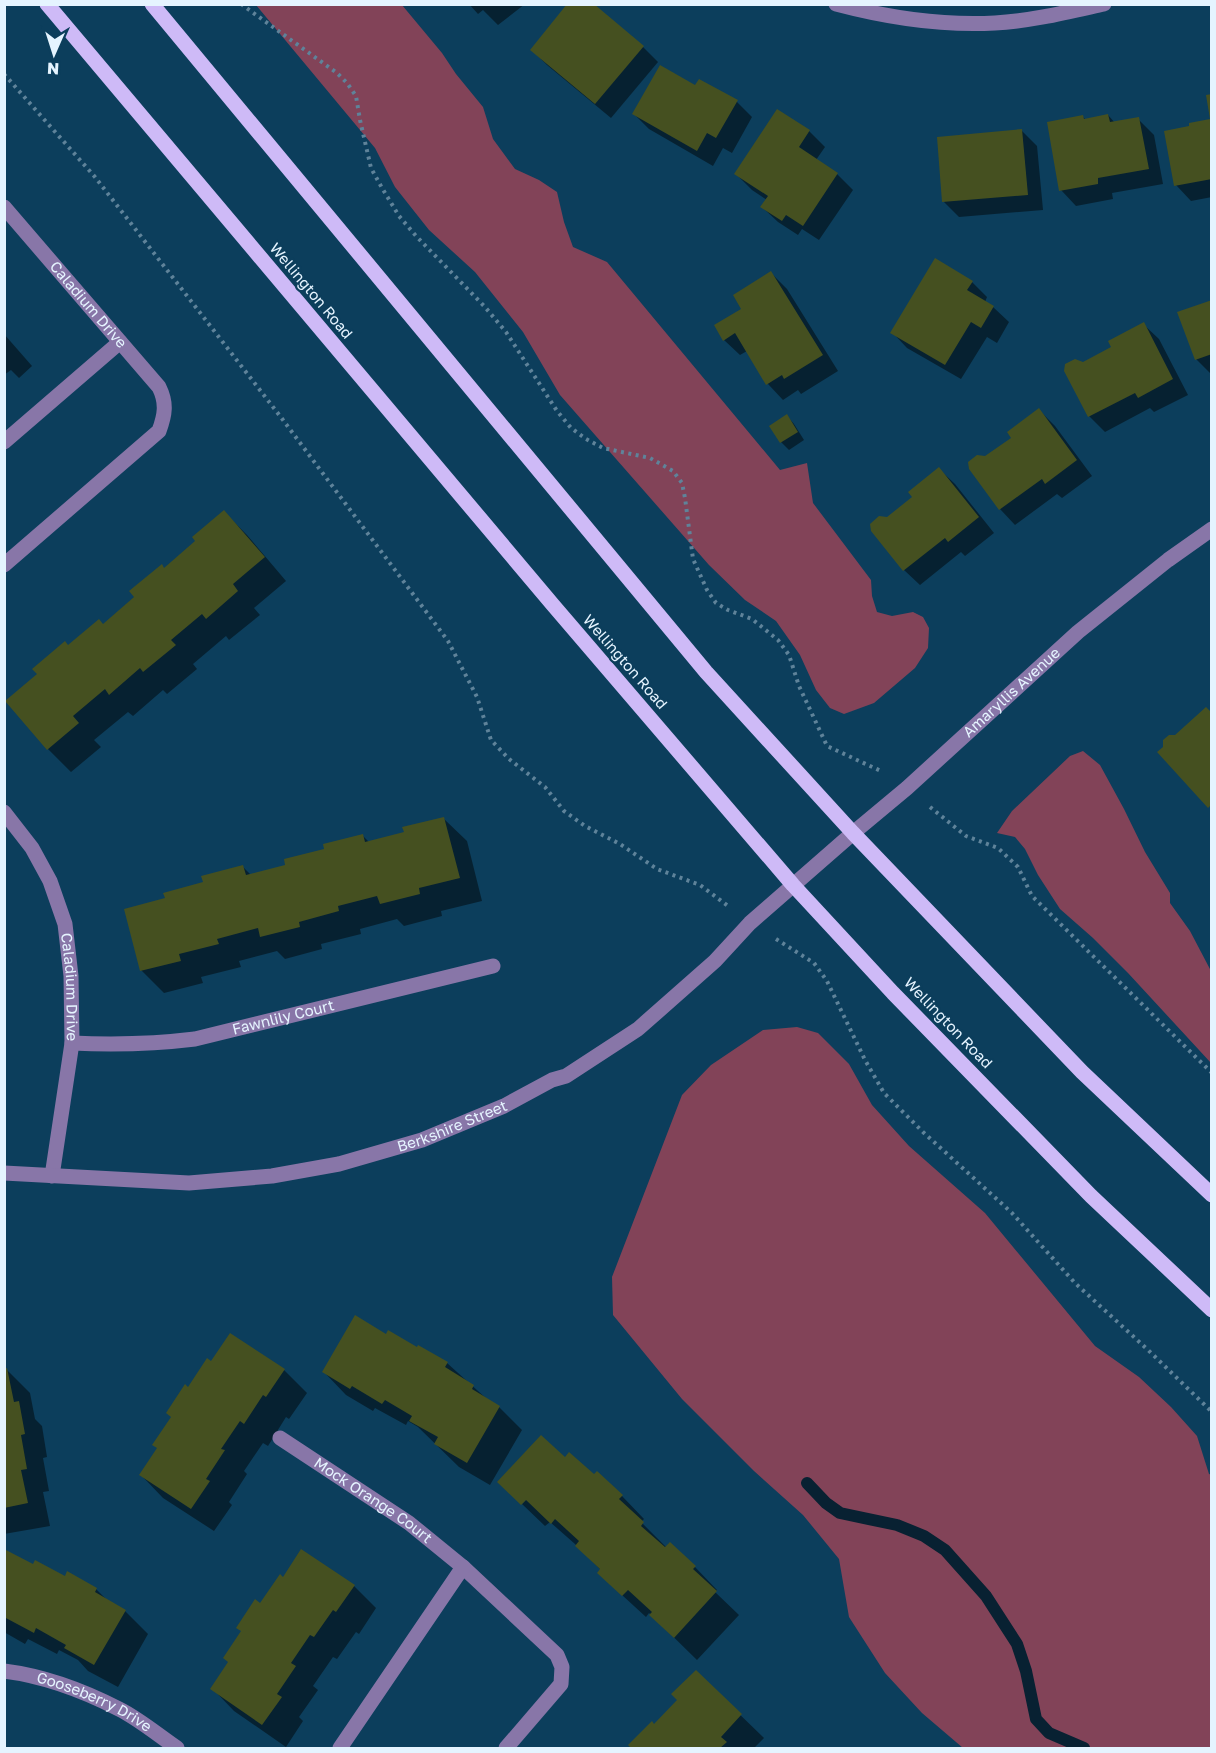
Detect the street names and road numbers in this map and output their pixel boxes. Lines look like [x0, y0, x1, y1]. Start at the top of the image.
street label: Wellington Road [267, 239, 357, 342]
street label: Caladium Drive [47, 257, 131, 351]
street label: Wellington Road [580, 610, 672, 712]
street label: Amaryllis Avenue [959, 643, 1063, 741]
street label: Caladium Drive [58, 932, 82, 1042]
street label: Wellington Road [901, 973, 997, 1071]
street label: Fawnlily Court [230, 995, 336, 1038]
street label: Berkshire Street [395, 1096, 510, 1155]
street label: Mock Orange Court [311, 1453, 436, 1546]
street label: Gooseberry Drive [35, 1668, 156, 1735]

